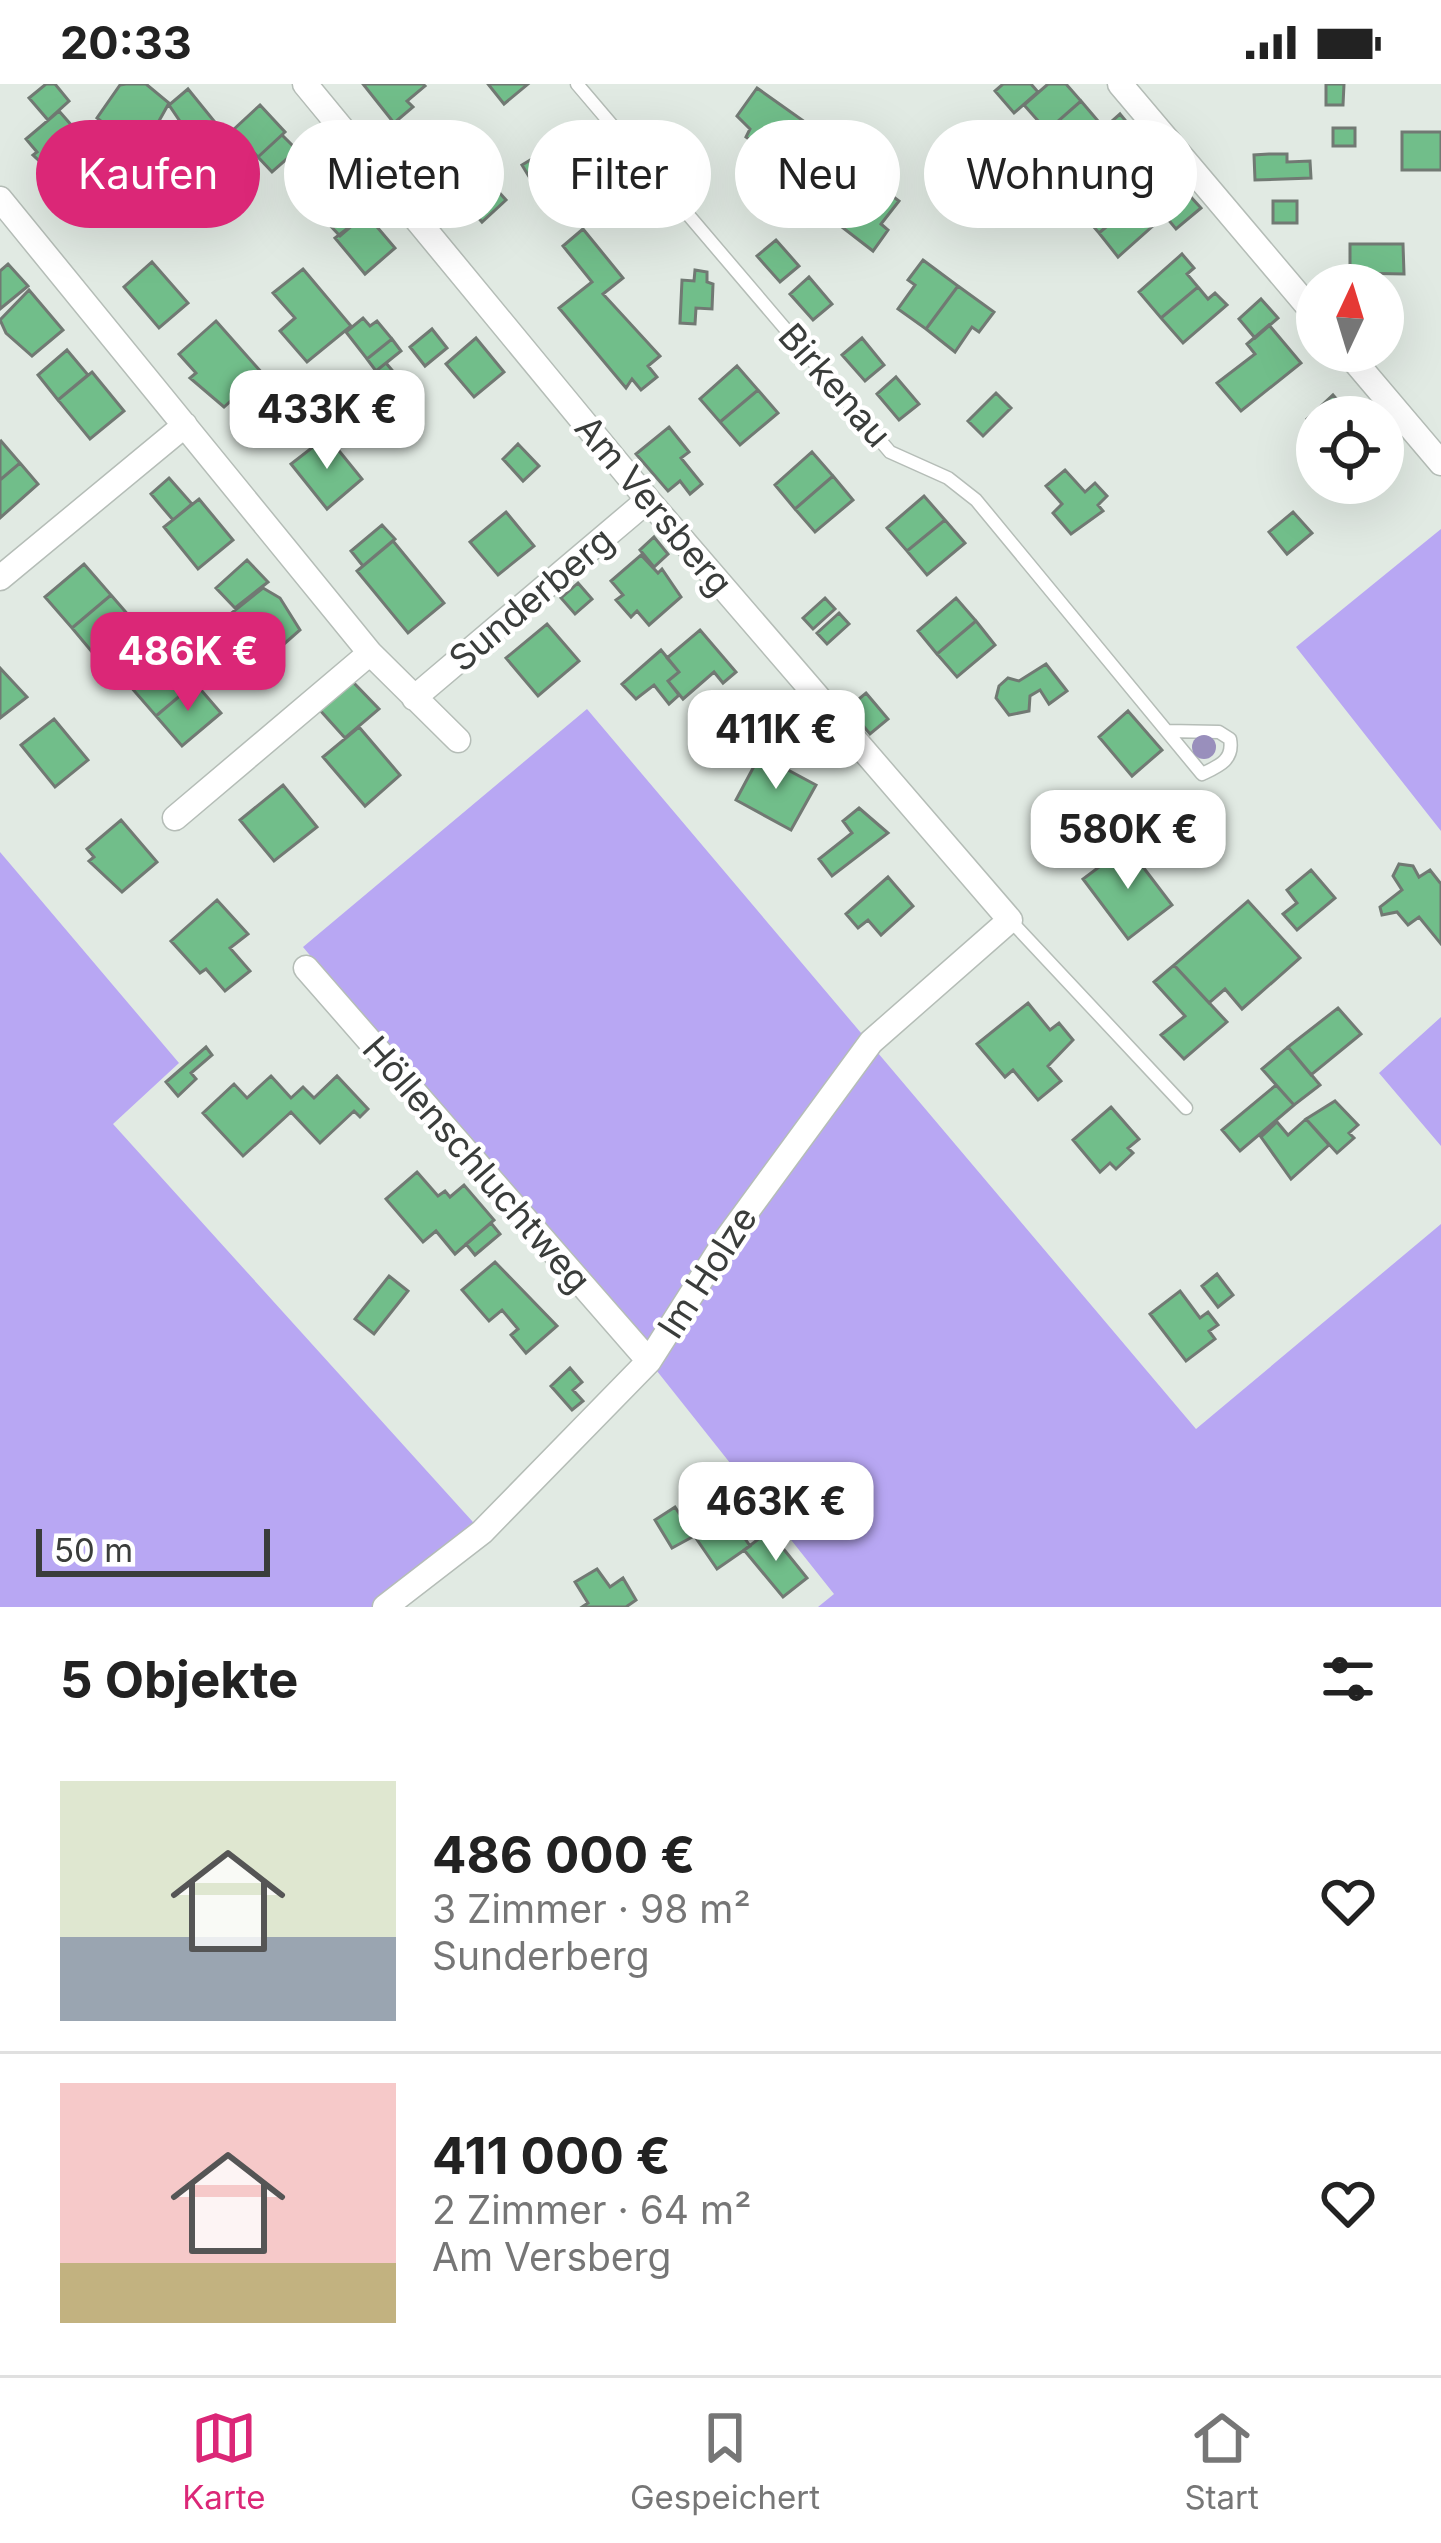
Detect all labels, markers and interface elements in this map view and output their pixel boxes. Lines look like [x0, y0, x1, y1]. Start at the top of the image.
text: 20:33 [60, 15, 192, 70]
chip: Kaufen [36, 120, 260, 228]
chip: Mieten [284, 120, 504, 228]
chip: Filter [528, 120, 711, 228]
chip: Neu [735, 120, 900, 228]
chip: Wohnung [924, 120, 1197, 228]
north arrow [1296, 264, 1404, 372]
map controls [1296, 264, 1404, 504]
street label: Birkenau [769, 314, 901, 456]
pin: 433K € [229, 370, 425, 472]
text: 433K € [257, 385, 397, 432]
button: locate [1296, 396, 1404, 504]
street label: Am Versberg [566, 406, 742, 604]
street label: Sunderberg [440, 518, 622, 680]
pin: 486K € [90, 612, 286, 714]
text: 486K € [117, 627, 259, 674]
pin: 411K € [678, 690, 874, 792]
text: 411K € [715, 705, 837, 752]
pin: 580K € [1030, 790, 1226, 892]
text: 580K € [1058, 805, 1198, 852]
street label: Höllenschluchtweg [354, 1027, 600, 1301]
street label: Im Holze [648, 1198, 766, 1346]
pin: 463K € [678, 1462, 874, 1564]
text: 463K € [706, 1477, 846, 1524]
scale bar [36, 1523, 270, 1576]
text: 50 m [54, 1530, 133, 1570]
icon: filters [1315, 1646, 1381, 1712]
text: 5 Objekte [60, 1649, 298, 1710]
text: 486 000 € [432, 1824, 695, 1885]
icon: home [156, 1829, 300, 1973]
icon: heart [1315, 1868, 1381, 1934]
text: 3 Zimmer · 98 m² [432, 1885, 751, 1932]
text: Sunderberg [432, 1932, 650, 1979]
text: 411 000 € [432, 2125, 671, 2186]
icon: home [156, 2131, 300, 2275]
icon: heart [1315, 2170, 1381, 2236]
text: 2 Zimmer · 64 m² [432, 2186, 751, 2233]
text: Am Versberg [432, 2233, 672, 2280]
tab: Karte [182, 2405, 266, 2517]
tab: Gespeichert [630, 2405, 820, 2517]
tab: Start [1184, 2405, 1259, 2517]

